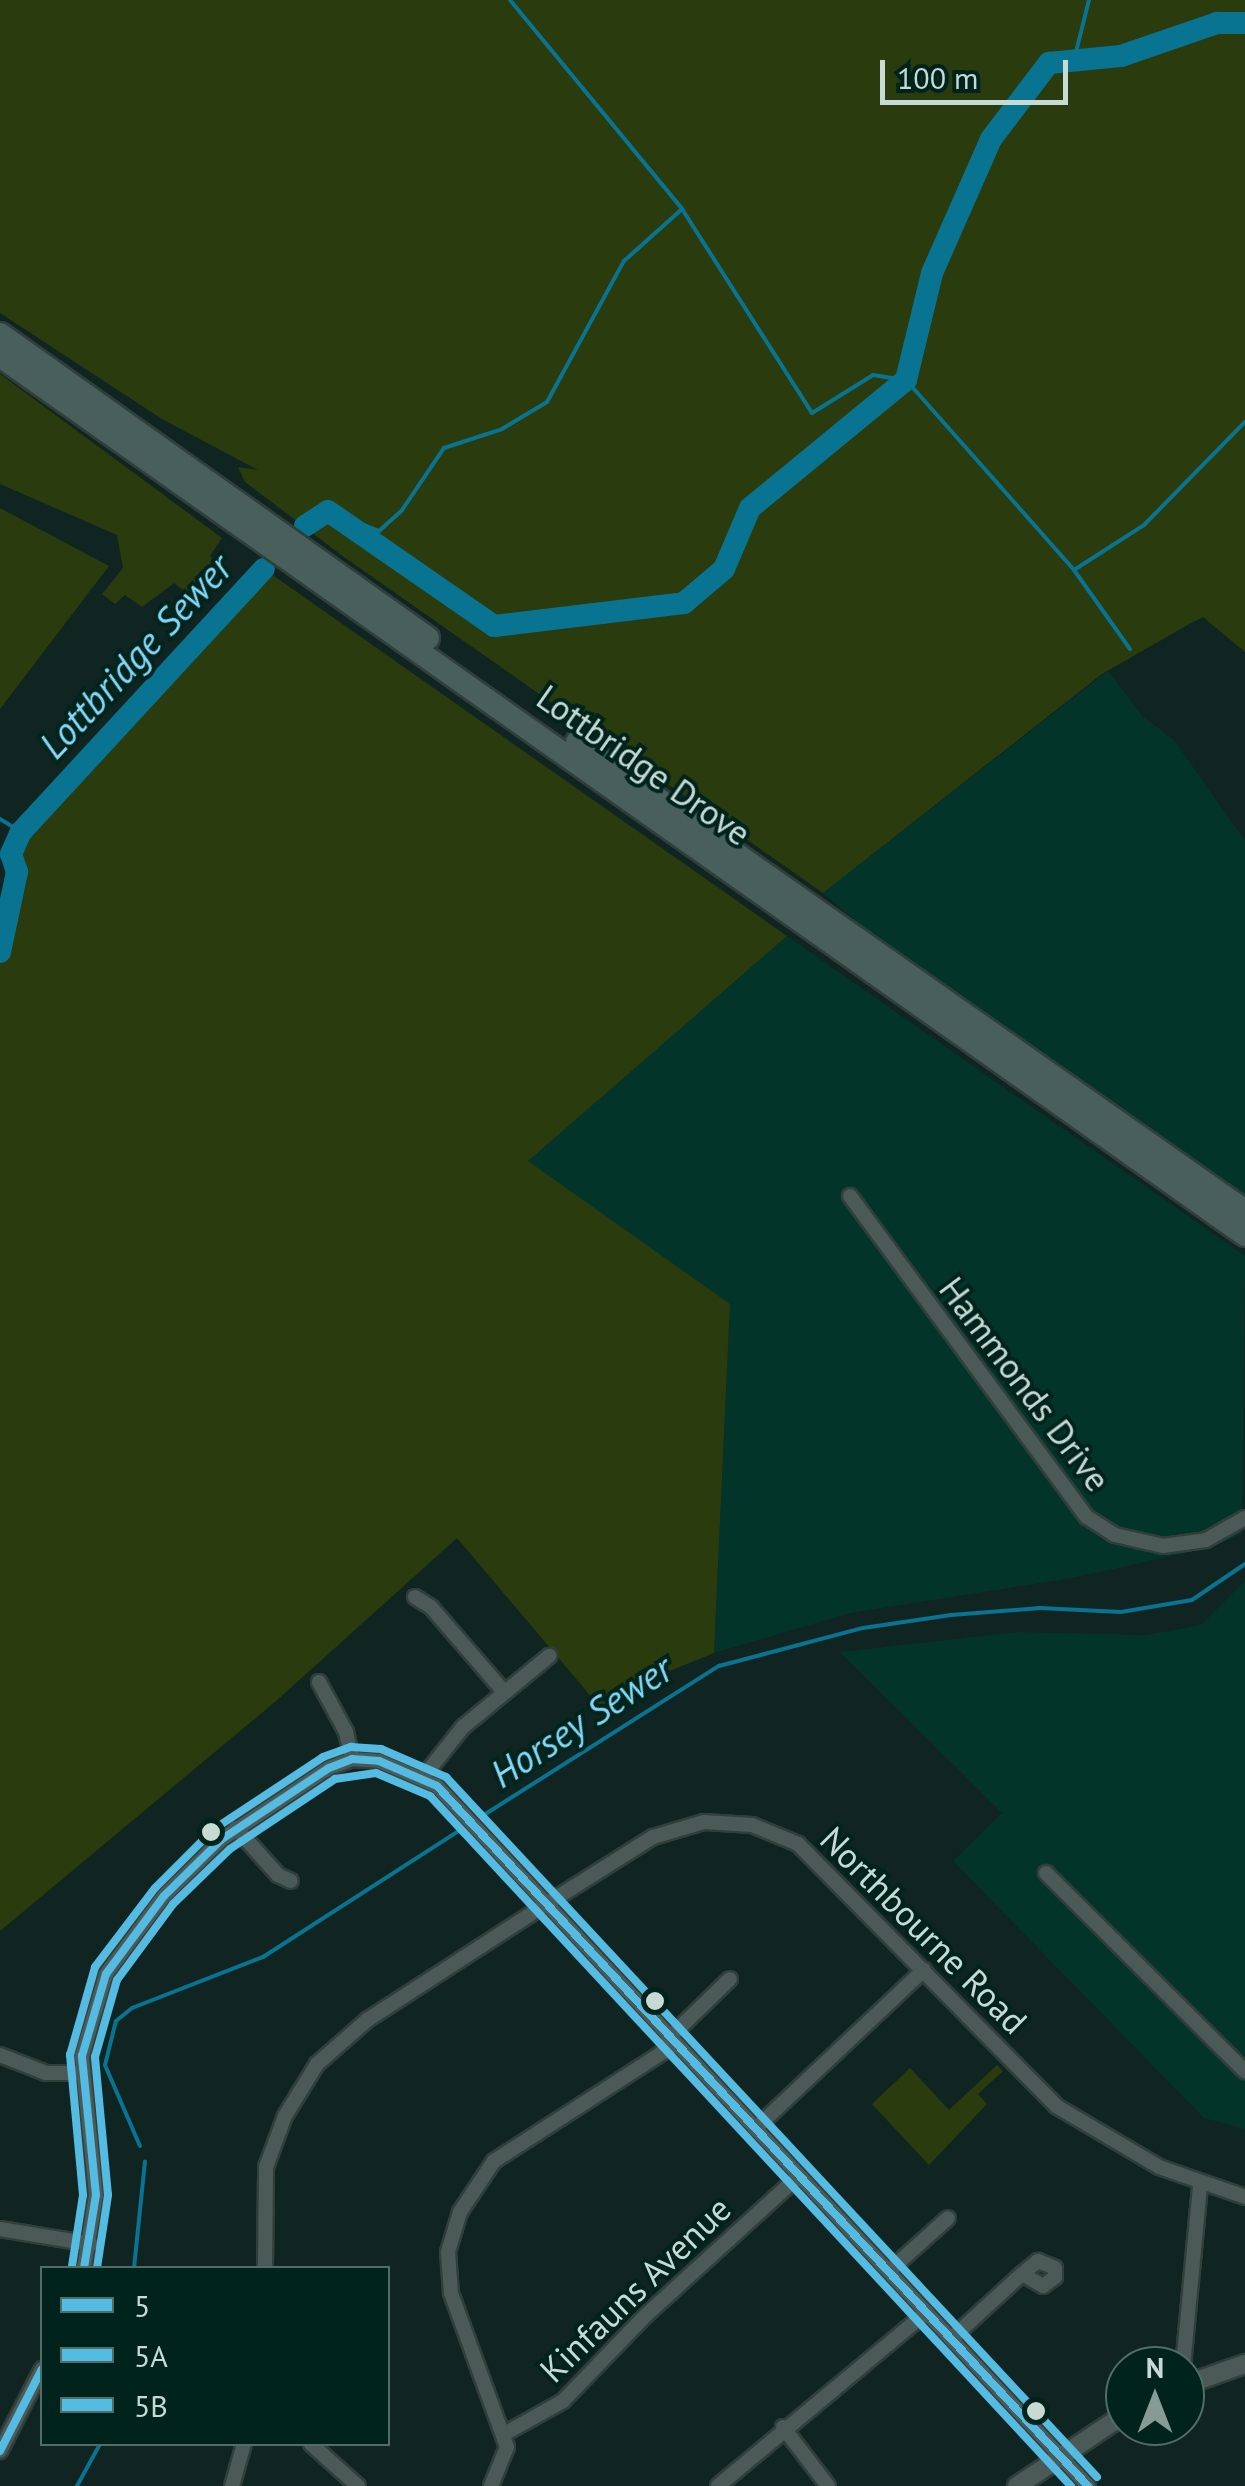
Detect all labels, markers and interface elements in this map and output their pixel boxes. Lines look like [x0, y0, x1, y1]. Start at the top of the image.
scale bar [885, 40, 1072, 102]
text: 100 m [897, 58, 978, 97]
water label: Lottbridge Sewer [29, 545, 241, 767]
street label: Lottbridge Drove [529, 676, 759, 854]
street label: Hammonds Drive [931, 1269, 1119, 1499]
water label: Horsey Sewer [481, 1645, 681, 1797]
street label: Northbourne Road [812, 1818, 1036, 2042]
unlabelled marker [201, 1822, 221, 1842]
unlabelled marker [645, 1991, 665, 2011]
street label: Kinfauns Avenue [531, 2187, 739, 2391]
legend [40, 2266, 390, 2446]
text: 5 [134, 2286, 150, 2325]
text: 5A [134, 2336, 168, 2375]
north arrow [1105, 2346, 1205, 2446]
text: N [1146, 2349, 1164, 2386]
text: 5B [134, 2386, 168, 2425]
unlabelled marker [1026, 2401, 1046, 2421]

